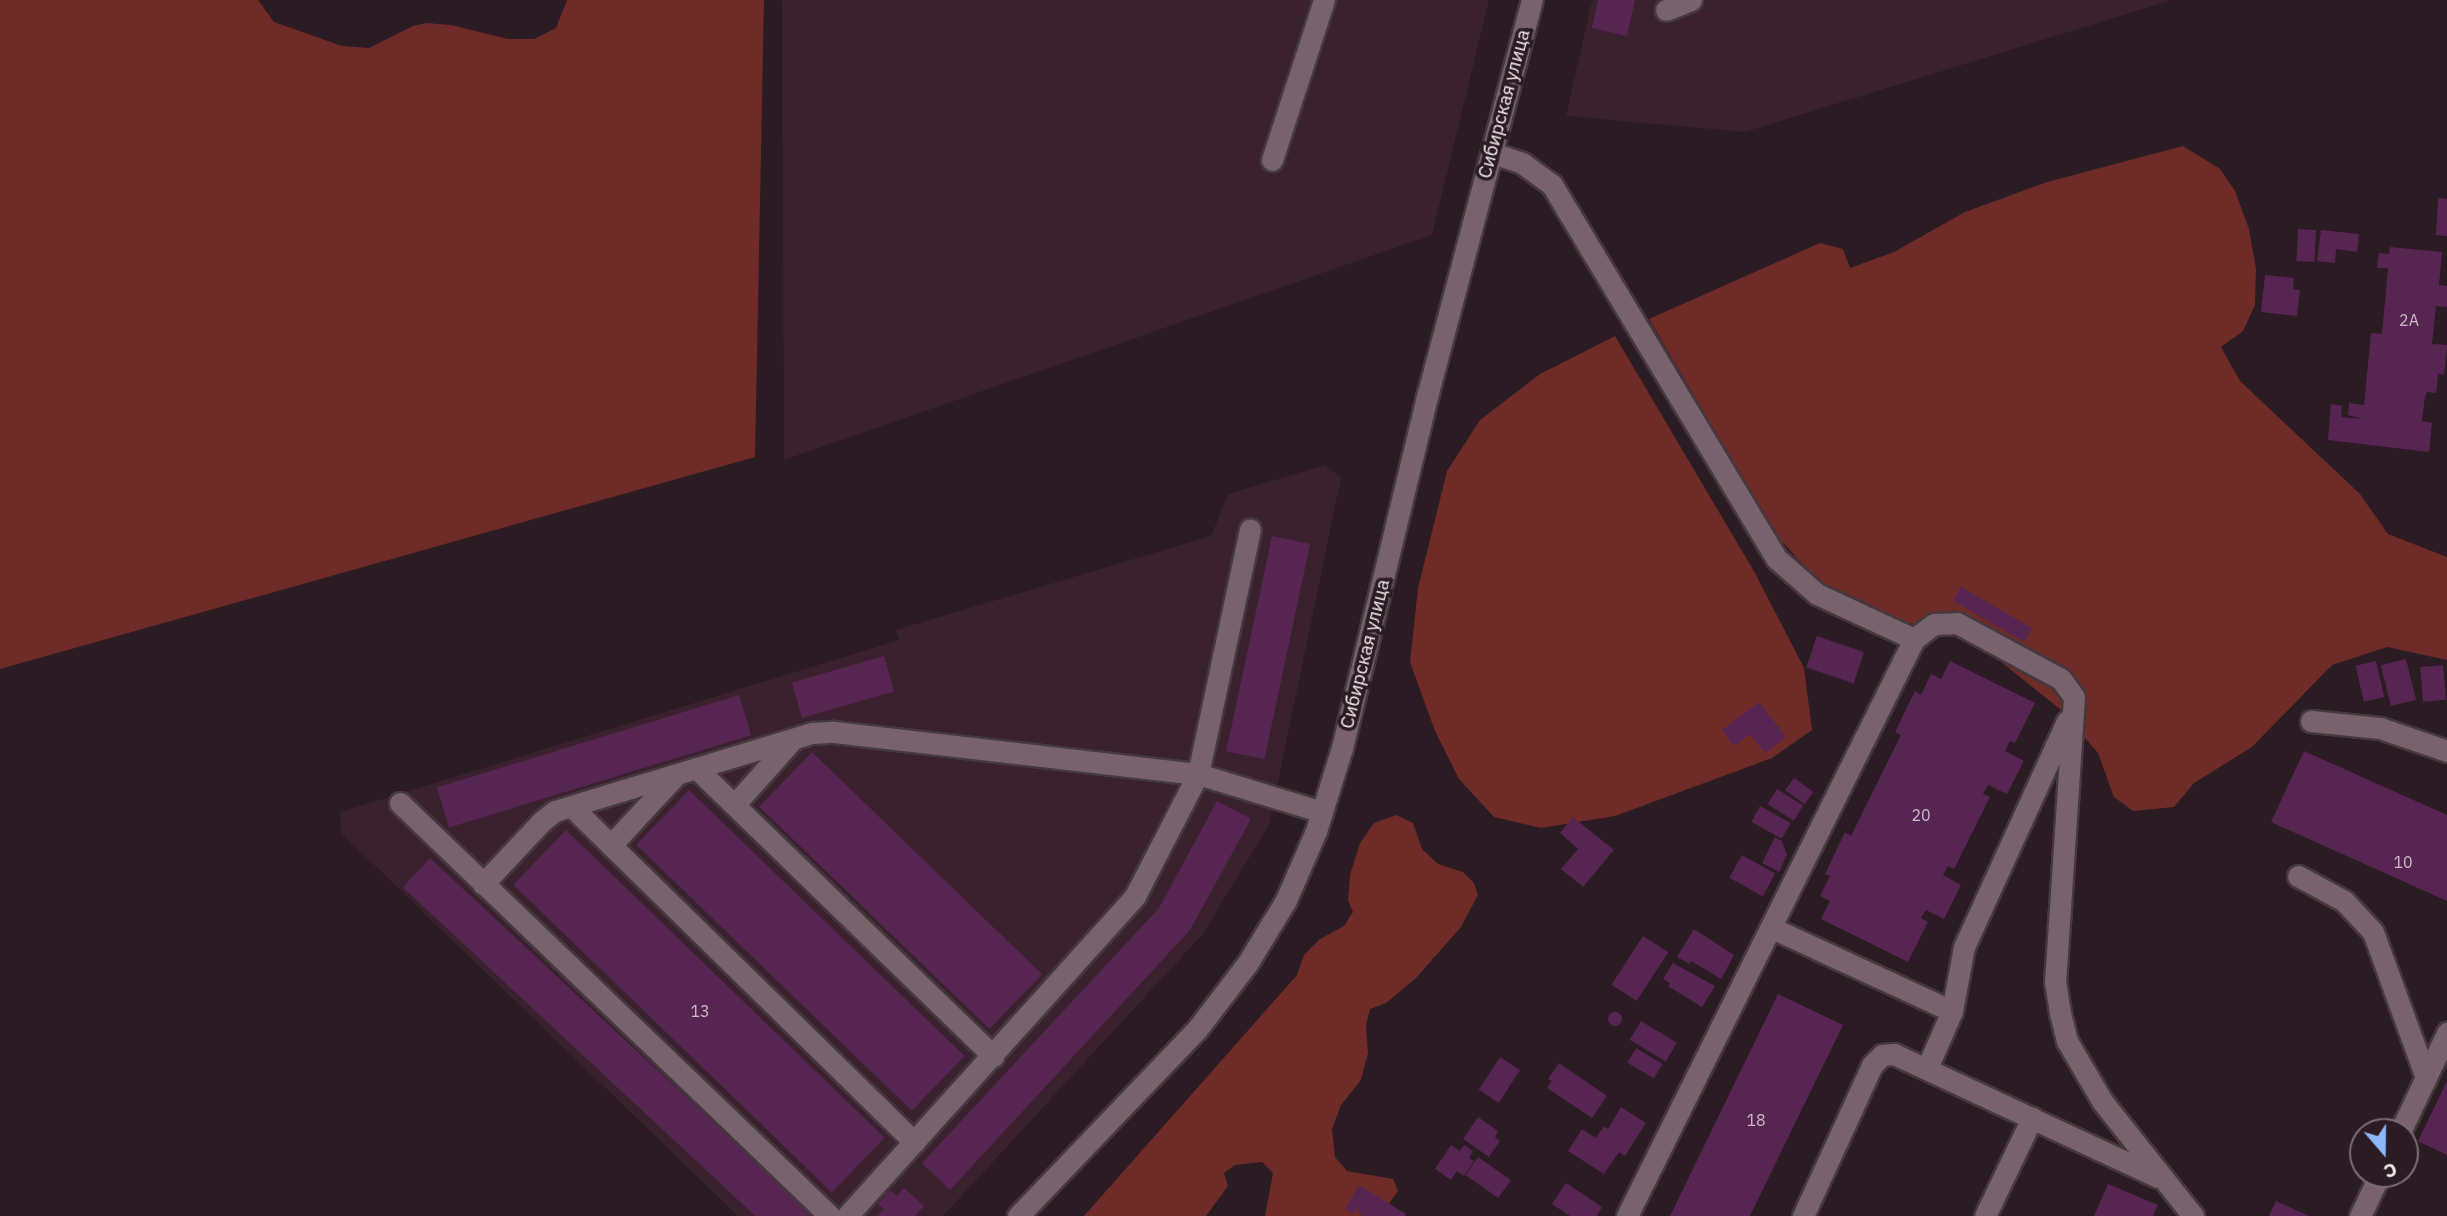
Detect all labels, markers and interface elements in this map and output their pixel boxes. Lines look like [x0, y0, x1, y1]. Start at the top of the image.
street label: Сибирская улица [1473, 27, 1535, 181]
house number: 2А [2399, 310, 2419, 330]
street label: Сибирская улица [1335, 577, 1395, 731]
house number: 20 [1911, 805, 1931, 825]
house number: 10 [2393, 852, 2413, 872]
house number: 13 [690, 1001, 710, 1021]
house number: 18 [1746, 1110, 1766, 1130]
north arrow [2349, 1118, 2419, 1188]
text: С [2381, 1157, 2400, 1184]

